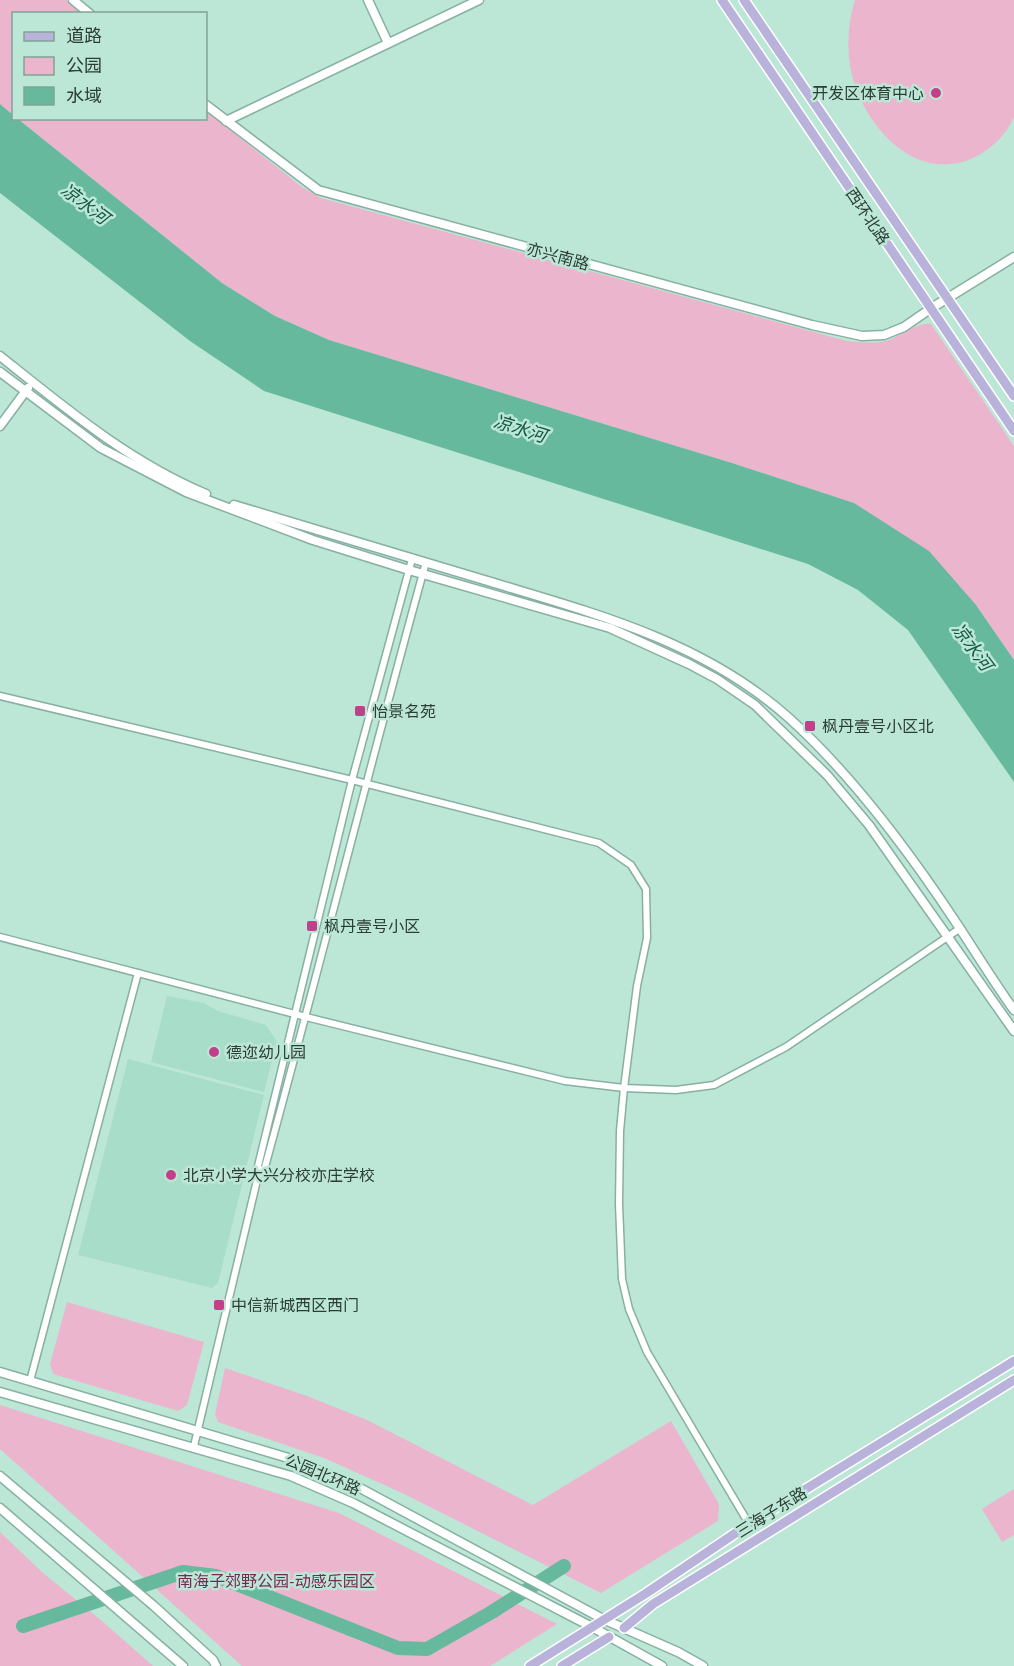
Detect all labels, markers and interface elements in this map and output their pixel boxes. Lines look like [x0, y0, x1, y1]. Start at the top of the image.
legend [12, 12, 207, 120]
text: 道路 [66, 24, 102, 47]
text: 公园 [66, 54, 102, 77]
place label: 开发区体育中心 [812, 83, 924, 103]
text: 水域 [66, 84, 102, 107]
marker: 开发区体育中心 [929, 86, 943, 100]
water label: 凉水河 [57, 178, 116, 231]
street label: 西环北路 [842, 184, 894, 248]
street label: 亦兴南路 [524, 238, 592, 274]
water label: 凉水河 [491, 410, 552, 448]
water label: 凉水河 [947, 618, 1000, 678]
place label: 怡景名苑 [372, 701, 436, 721]
marker: 怡景名苑 [353, 704, 367, 718]
place label: 枫丹壹号小区北 [822, 716, 934, 736]
marker: 枫丹壹号小区北 [803, 719, 817, 733]
place label: 枫丹壹号小区 [324, 916, 420, 936]
marker: 枫丹壹号小区 [305, 919, 319, 933]
place label: 德迩幼儿园 [226, 1042, 306, 1062]
marker: 德迩幼儿园 [207, 1045, 221, 1059]
place label: 北京小学大兴分校亦庄学校 [183, 1165, 375, 1185]
marker: 北京小学大兴分校亦庄学校 [164, 1168, 178, 1182]
place label: 中信新城西区西门 [231, 1295, 359, 1315]
marker: 中信新城西区西门 [212, 1298, 226, 1312]
street label: 公园北环路 [282, 1449, 364, 1499]
street label: 三海子东路 [732, 1482, 810, 1542]
park label: 南海子郊野公园-动感乐园区 [177, 1571, 375, 1591]

